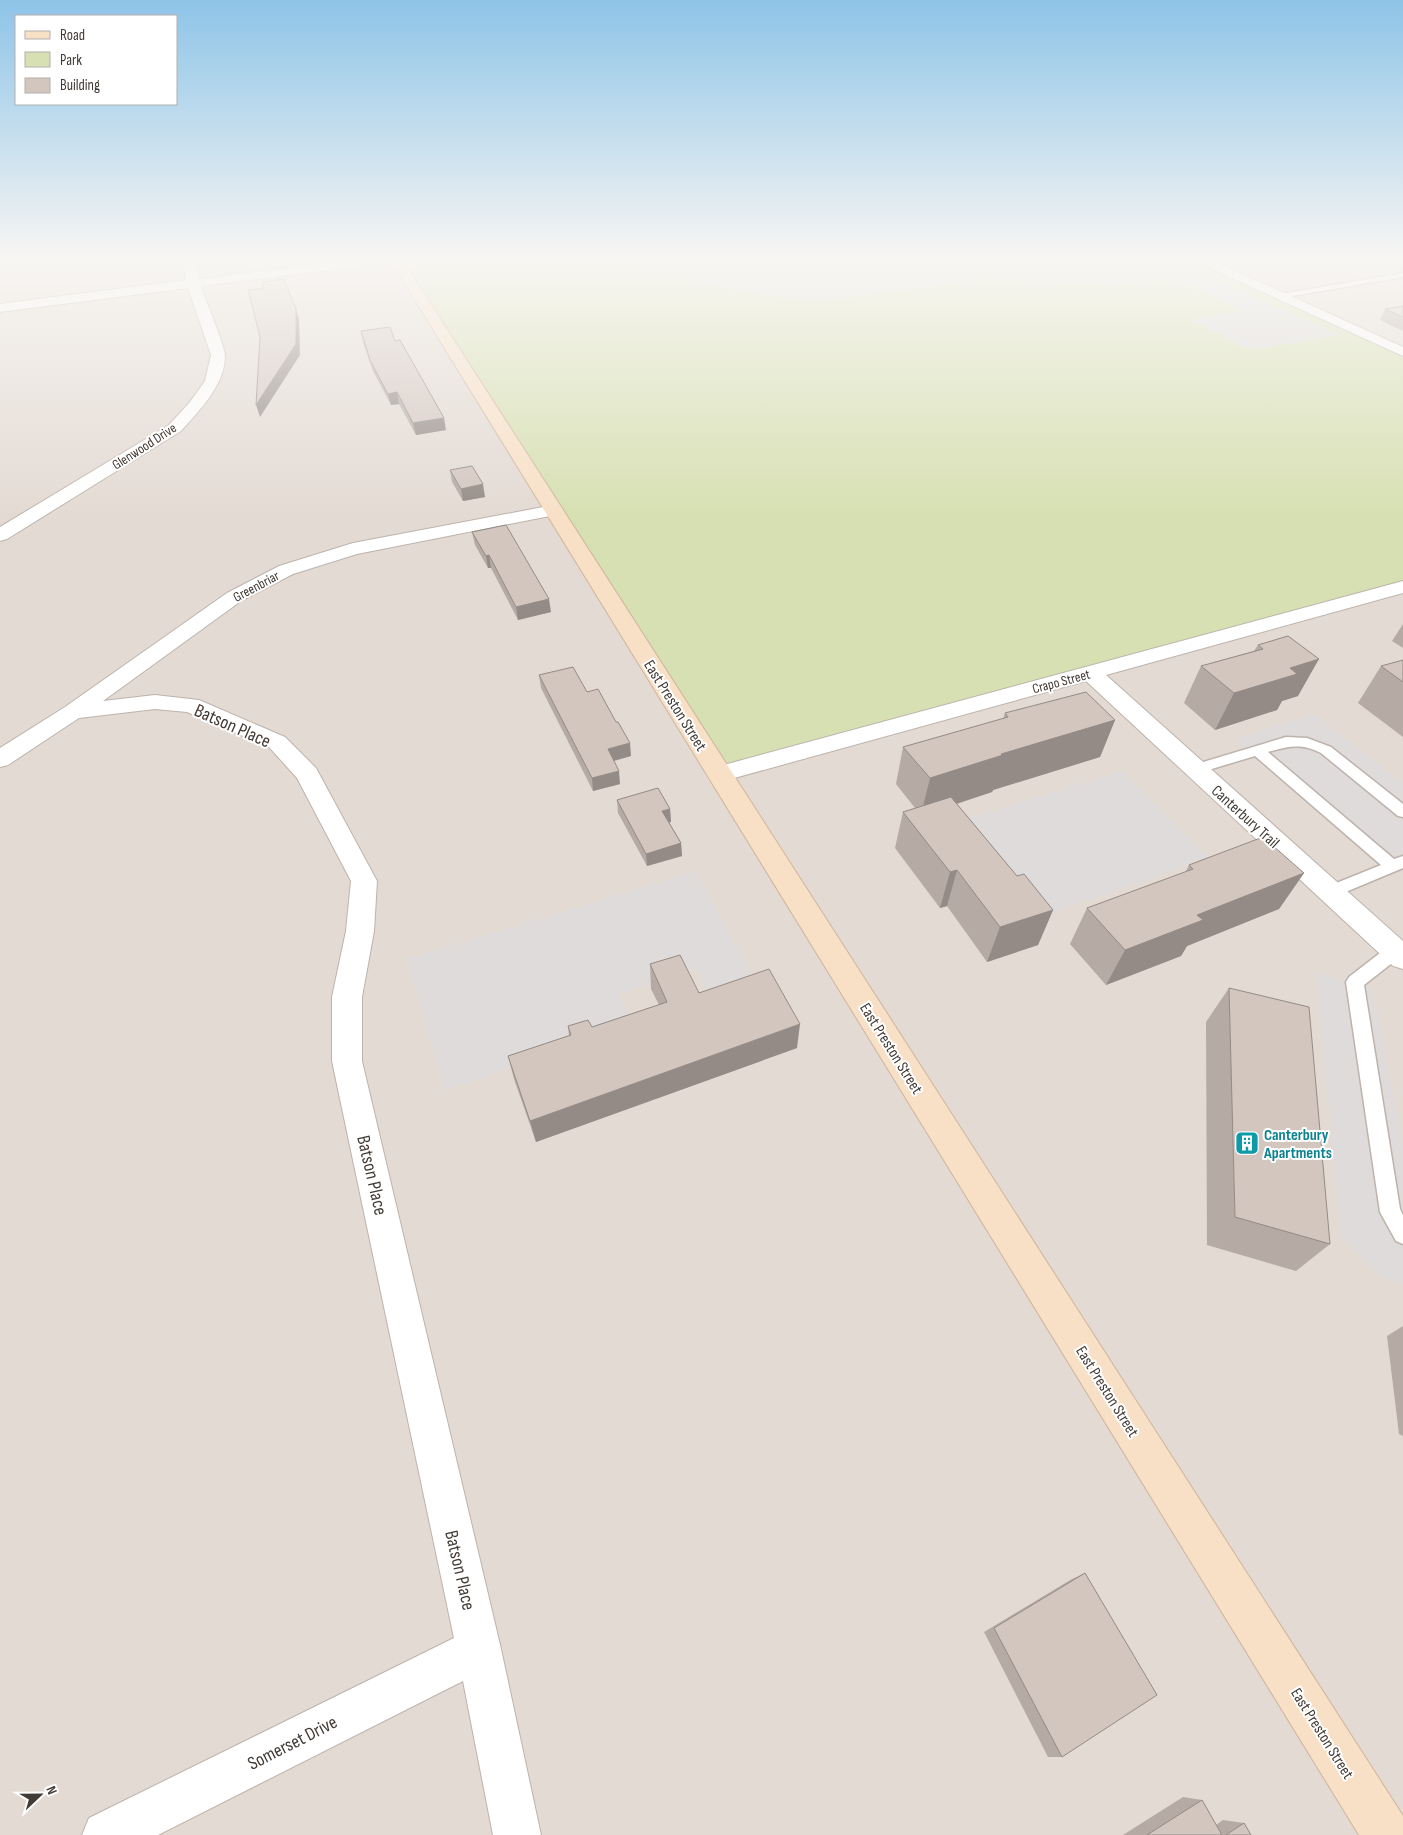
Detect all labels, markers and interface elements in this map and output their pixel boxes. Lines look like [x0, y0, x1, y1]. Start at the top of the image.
legend [15, 15, 178, 105]
text: Road [60, 26, 85, 45]
text: Park [60, 51, 82, 70]
text: Building [60, 76, 100, 95]
street label: Glenwood Drive [109, 419, 180, 473]
street label: Greenbriar [230, 567, 282, 606]
street label: East Preston Street [639, 657, 710, 755]
street label: Crapo Street [1030, 666, 1092, 697]
street label: Batson Place [191, 699, 274, 753]
street label: Canterbury Trail [1207, 782, 1283, 853]
street label: East Preston Street [855, 1000, 926, 1098]
place label: Canterbury Apartments [1263, 1126, 1332, 1163]
building icon: Canterbury Apartments [1234, 1130, 1260, 1156]
street label: Batson Place [351, 1133, 392, 1218]
street label: East Preston Street [1071, 1343, 1142, 1441]
street label: Batson Place [439, 1528, 480, 1613]
street label: East Preston Street [1286, 1685, 1357, 1783]
street label: Somerset Drive [244, 1711, 341, 1776]
north arrow [15, 1770, 65, 1820]
text: N [42, 1784, 61, 1797]

